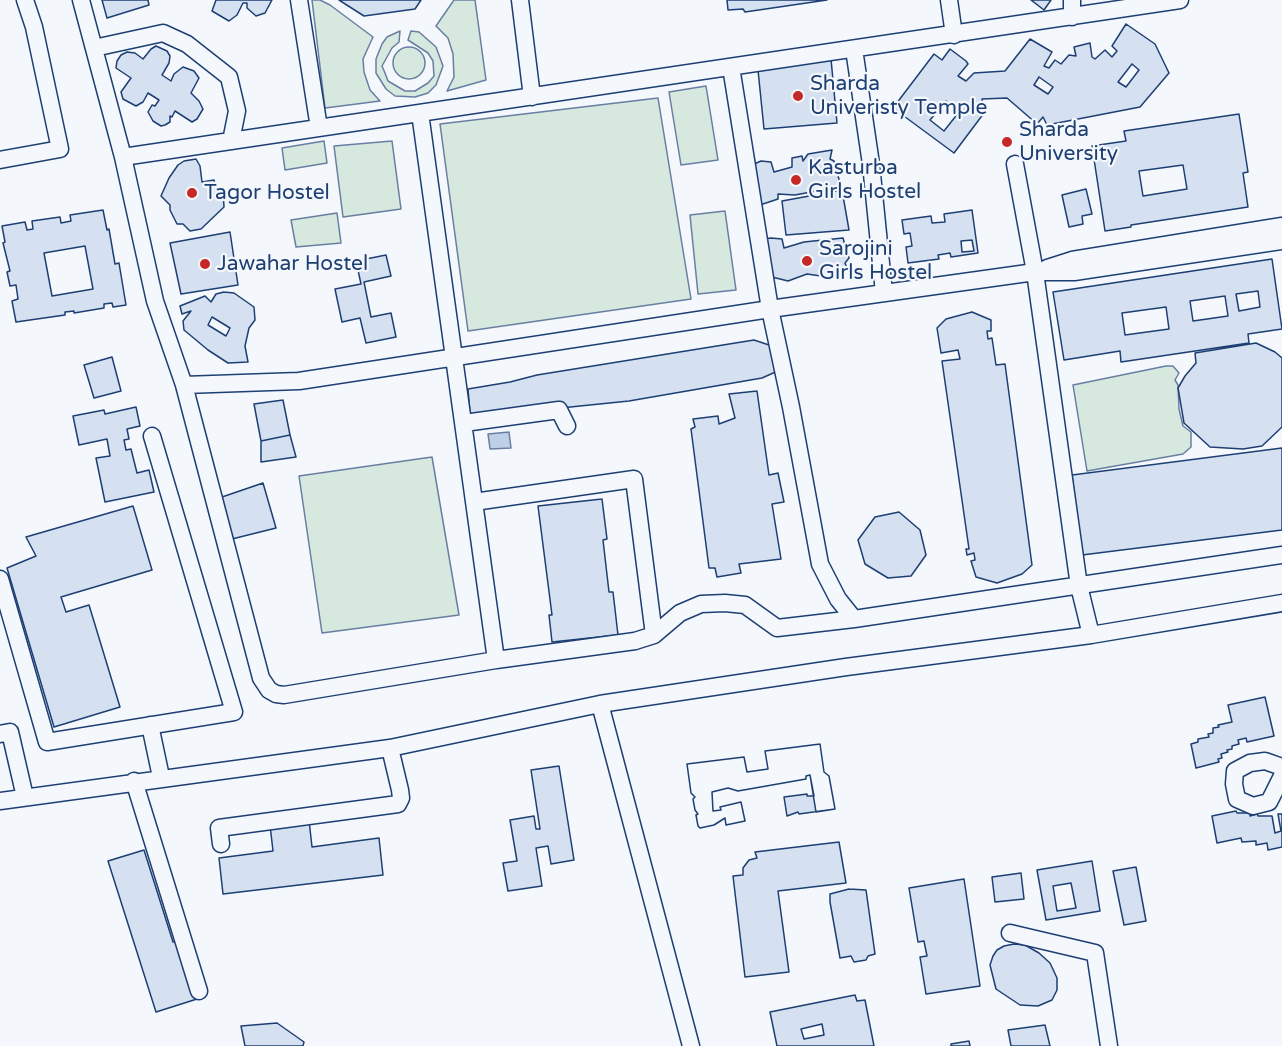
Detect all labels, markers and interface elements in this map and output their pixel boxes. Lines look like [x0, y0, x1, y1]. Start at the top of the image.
place label: Sharda Univeristy Temple [810, 71, 987, 121]
marker: Sharda Univeristy Temple [791, 89, 805, 103]
place label: Sharda University [1019, 117, 1118, 167]
marker: Sharda University [1000, 135, 1014, 149]
place label: Kasturba Girls Hostel [808, 155, 921, 205]
marker: Kasturba Girls Hostel [789, 173, 803, 187]
place label: Tagor Hostel [204, 180, 330, 206]
marker: Tagor Hostel [185, 186, 199, 200]
place label: Sarojini Girls Hostel [819, 236, 932, 286]
place label: Jawahar Hostel [217, 251, 368, 277]
marker: Sarojini Girls Hostel [800, 254, 814, 268]
marker: Jawahar Hostel [198, 257, 212, 271]

